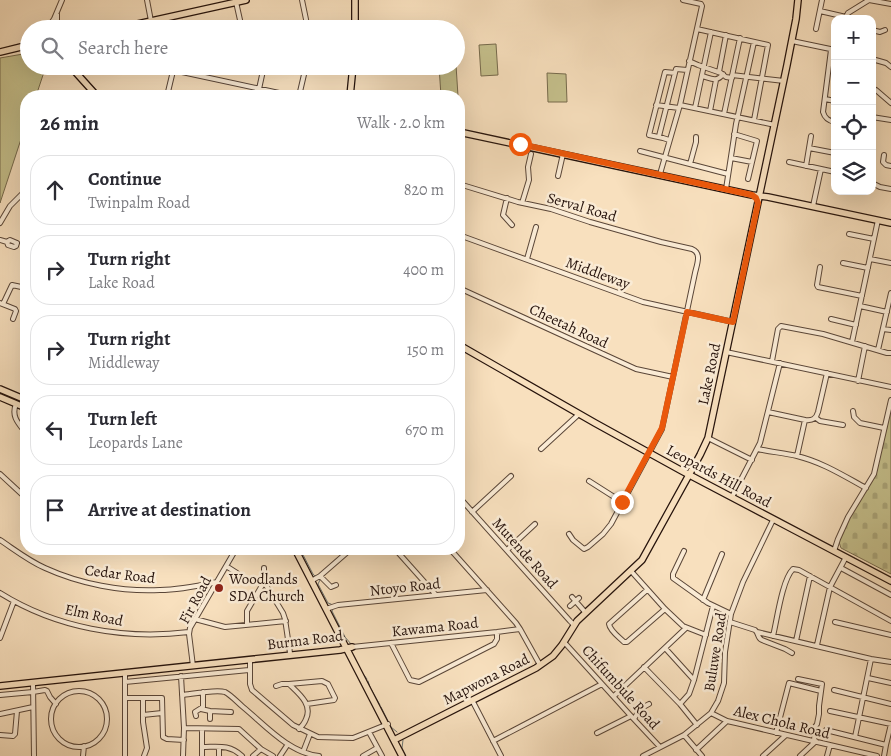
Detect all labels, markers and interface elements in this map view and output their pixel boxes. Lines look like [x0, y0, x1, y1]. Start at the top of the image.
map controls [831, 15, 876, 195]
button: + [831, 15, 876, 60]
search box [20, 20, 465, 75]
icon: search [38, 34, 66, 62]
text: Search here [78, 35, 168, 61]
button: − [831, 60, 876, 105]
button: locate [831, 105, 876, 150]
text: 26 min [40, 109, 99, 137]
text: Walk · 2.0 km [357, 112, 445, 134]
route start [509, 133, 532, 156]
button: layers [831, 150, 876, 195]
text: Continue [88, 166, 162, 192]
icon: ahead [41, 176, 69, 204]
text: 820 m [404, 179, 444, 201]
street label: Serval Road [545, 188, 620, 227]
text: Twinpalm Road [88, 192, 190, 214]
text: Turn right [88, 246, 170, 272]
street label: Middleway [563, 252, 633, 294]
icon: right [41, 256, 69, 284]
text: 400 m [403, 259, 444, 281]
text: Lake Road [88, 272, 155, 294]
street label: Cheetah Road [526, 299, 613, 353]
text: Turn right [88, 326, 170, 352]
icon: right [41, 336, 69, 364]
text: 150 m [407, 339, 444, 361]
street label: Lake Road [693, 340, 725, 407]
text: Middleway [88, 352, 159, 374]
text: Turn left [88, 406, 157, 432]
icon: left [41, 416, 69, 444]
text: 670 m [405, 419, 444, 441]
text: Leopards Lane [88, 432, 183, 454]
street label: Leopards Hill Road [663, 440, 776, 513]
route end [611, 491, 634, 514]
icon: arrive [41, 496, 69, 524]
text: Arrive at destination [88, 497, 251, 523]
street label: Mutende Road [488, 513, 563, 594]
street label: Cedar Road [84, 560, 157, 588]
place label: Woodlands SDA Church [228, 569, 305, 606]
street label: Fir Road [174, 572, 216, 627]
street label: Ntoyo Road [369, 573, 442, 601]
marker: Woodlands SDA Church [213, 582, 225, 594]
street label: Elm Road [63, 599, 126, 631]
street label: Buluwe Road [699, 610, 731, 693]
street label: Kawama Road [391, 612, 480, 641]
street label: Burma Road [266, 625, 345, 655]
street label: Chifumbule Road [578, 640, 665, 734]
street label: Mapwona Road [439, 648, 533, 709]
street label: Alex Chola Road [731, 700, 833, 744]

